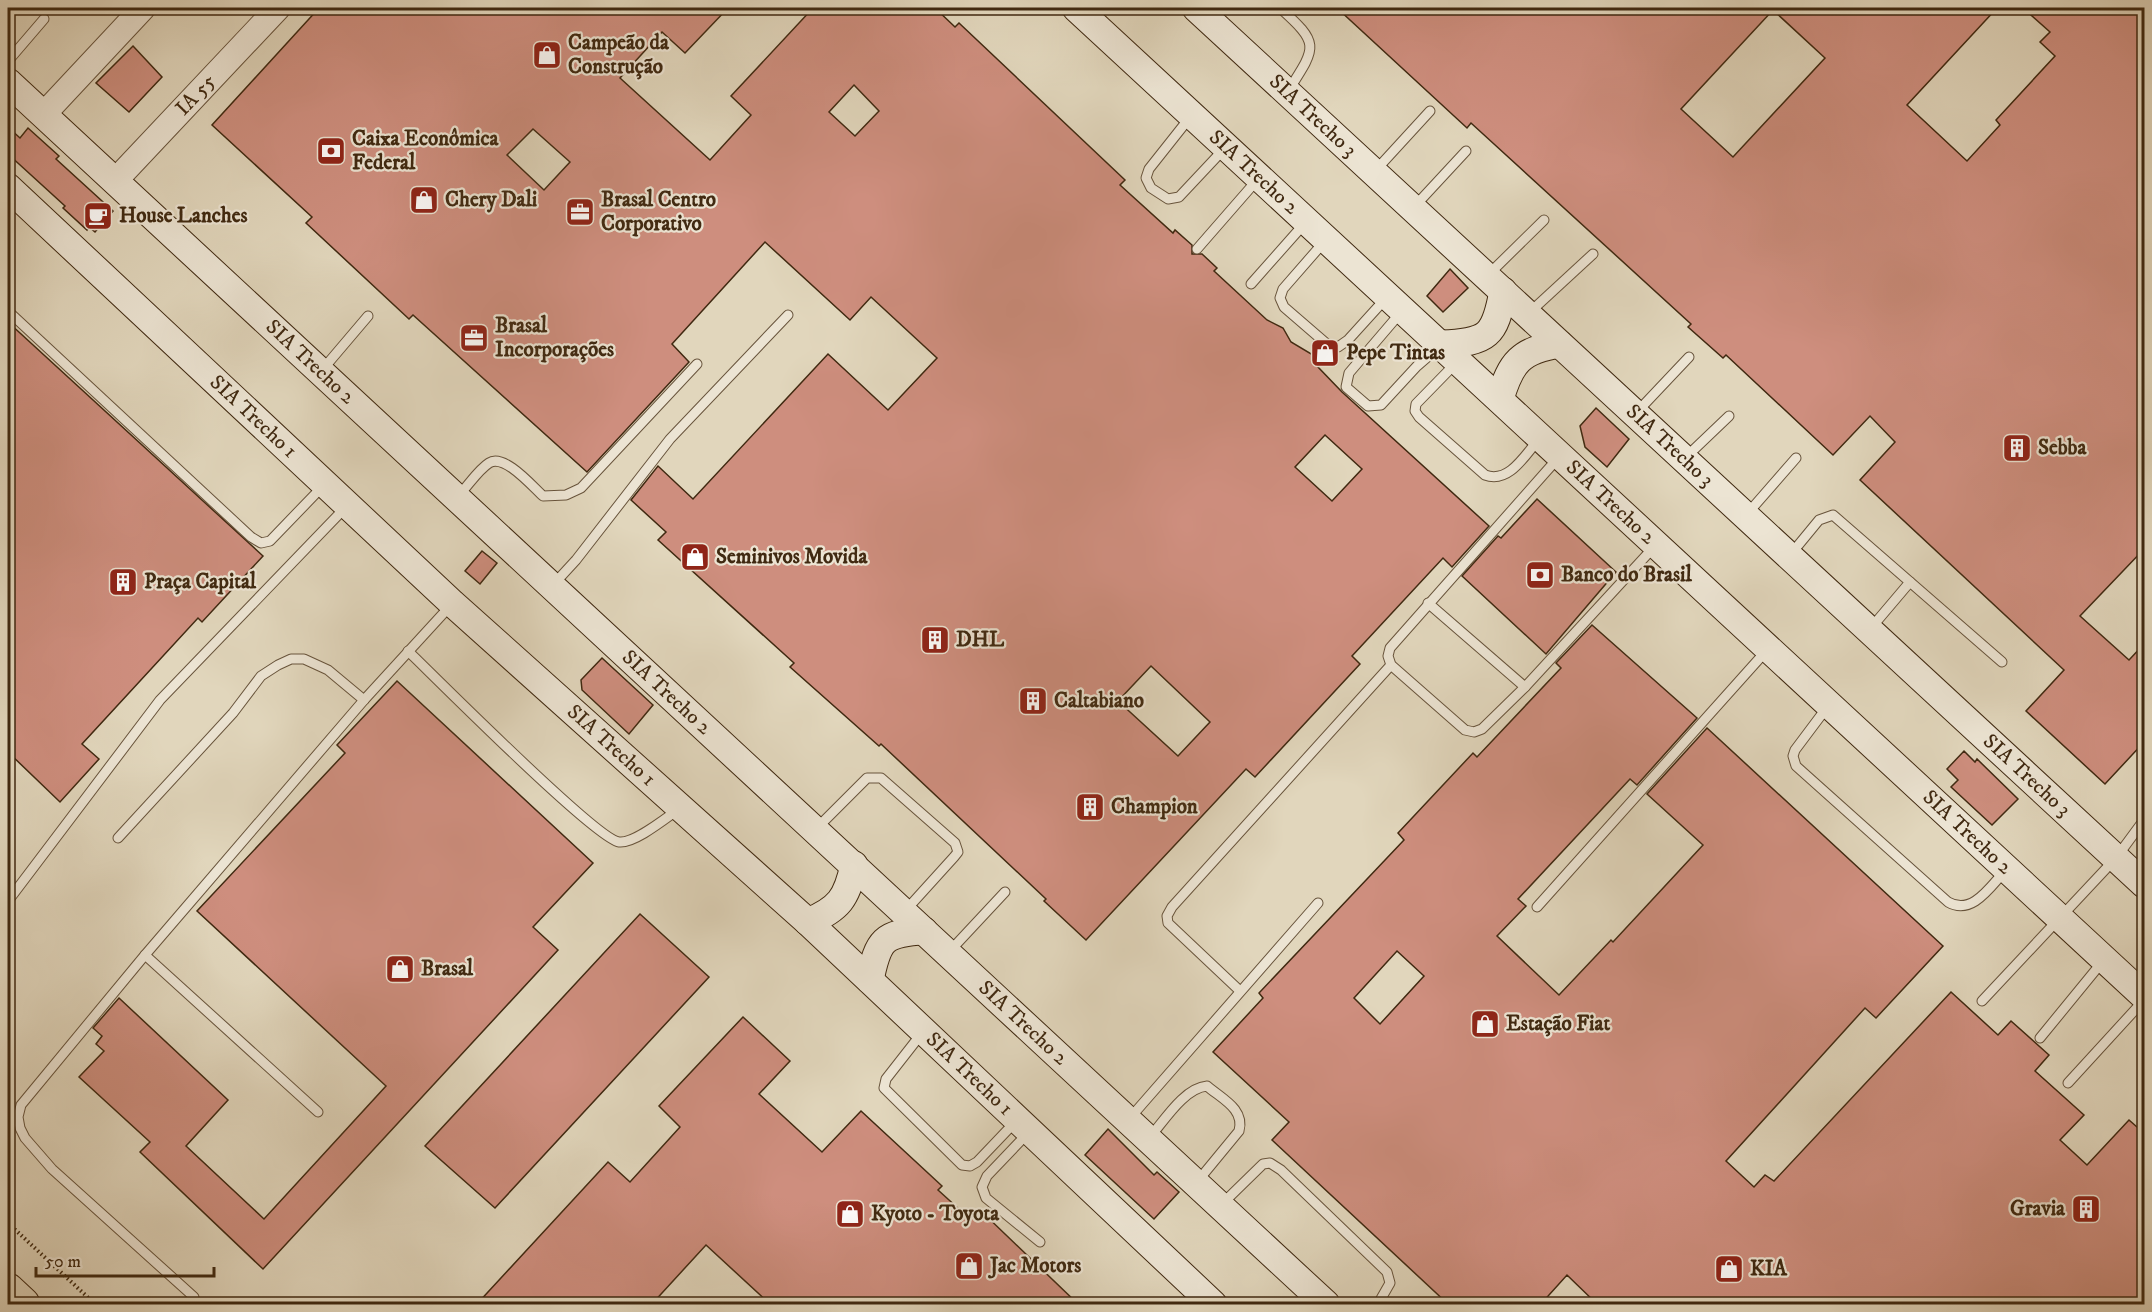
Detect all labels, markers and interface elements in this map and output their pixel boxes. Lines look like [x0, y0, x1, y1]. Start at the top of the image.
place label: Campeão da Construção [568, 30, 670, 80]
shop icon: Campeão da Construção [531, 39, 563, 71]
street label: IA 55 [170, 69, 222, 121]
street label: SIA Trecho 3 [1263, 69, 1362, 163]
street label: SIA Trecho 2 [1203, 124, 1304, 221]
place label: Caixa Econômica Federal [352, 126, 500, 176]
bank icon: Caixa Econômica Federal [315, 135, 347, 167]
shop icon: Chery Dali [408, 184, 440, 216]
place label: Chery Dali [445, 187, 538, 213]
place label: Brasal Centro Corporativo [601, 187, 716, 237]
office icon: Brasal Centro Corporativo [564, 196, 596, 228]
cafe icon: House Lanches [82, 200, 114, 232]
place label: House Lanches [119, 203, 248, 229]
place label: Brasal Incorporações [495, 313, 614, 363]
street label: SIA Trecho 2 [260, 314, 361, 410]
office icon: Brasal Incorporações [458, 322, 490, 354]
shop icon: Pepe Tintas [1309, 337, 1341, 369]
place label: Pepe Tintas [1346, 340, 1445, 366]
street label: SIA Trecho 1 [204, 370, 302, 464]
street label: SIA Trecho 3 [1620, 399, 1719, 493]
building icon: Sebba [2001, 432, 2033, 464]
place label: Sebba [2038, 435, 2087, 461]
street label: SIA Trecho 2 [1560, 454, 1661, 551]
shop icon: Seminivos Movida [679, 541, 711, 573]
place label: Seminivos Movida [716, 544, 868, 570]
bank icon: Banco do Brasil [1524, 559, 1556, 591]
place label: Banco do Brasil [1561, 562, 1692, 588]
building icon: Praça Capital [107, 566, 139, 598]
place label: Praça Capital [144, 569, 257, 595]
building icon: DHL [919, 624, 951, 656]
place label: DHL [956, 627, 1005, 653]
street label: SIA Trecho 2 [616, 645, 717, 741]
building icon: Caltabiano [1017, 685, 1049, 717]
place label: Caltabiano [1054, 688, 1144, 714]
street label: SIA Trecho 1 [561, 699, 661, 792]
street label: SIA Trecho 3 [1977, 729, 2076, 823]
street label: SIA Trecho 2 [1917, 785, 2018, 881]
building icon: Champion [1074, 791, 1106, 823]
place label: Champion [1111, 794, 1199, 820]
shop icon: Brasal [384, 953, 416, 985]
place label: Brasal [421, 956, 474, 982]
street label: SIA Trecho 2 [973, 975, 1074, 1071]
shop icon: Estação Fiat [1469, 1008, 1501, 1040]
place label: Estação Fiat [1506, 1011, 1610, 1037]
street label: SIA Trecho 1 [920, 1027, 1018, 1121]
building icon: Gravia [2070, 1193, 2102, 1225]
place label: Gravia [2010, 1196, 2066, 1222]
shop icon: Kyoto - Toyota [834, 1198, 866, 1230]
place label: Kyoto - Toyota [871, 1201, 1000, 1227]
scale bar [36, 1240, 214, 1278]
shop icon: Jac Motors [953, 1250, 985, 1282]
text: 50 m [45, 1251, 81, 1273]
place label: Jac Motors [988, 1253, 1081, 1279]
shop icon: KIA [1713, 1253, 1745, 1285]
place label: KIA [1750, 1256, 1787, 1282]

